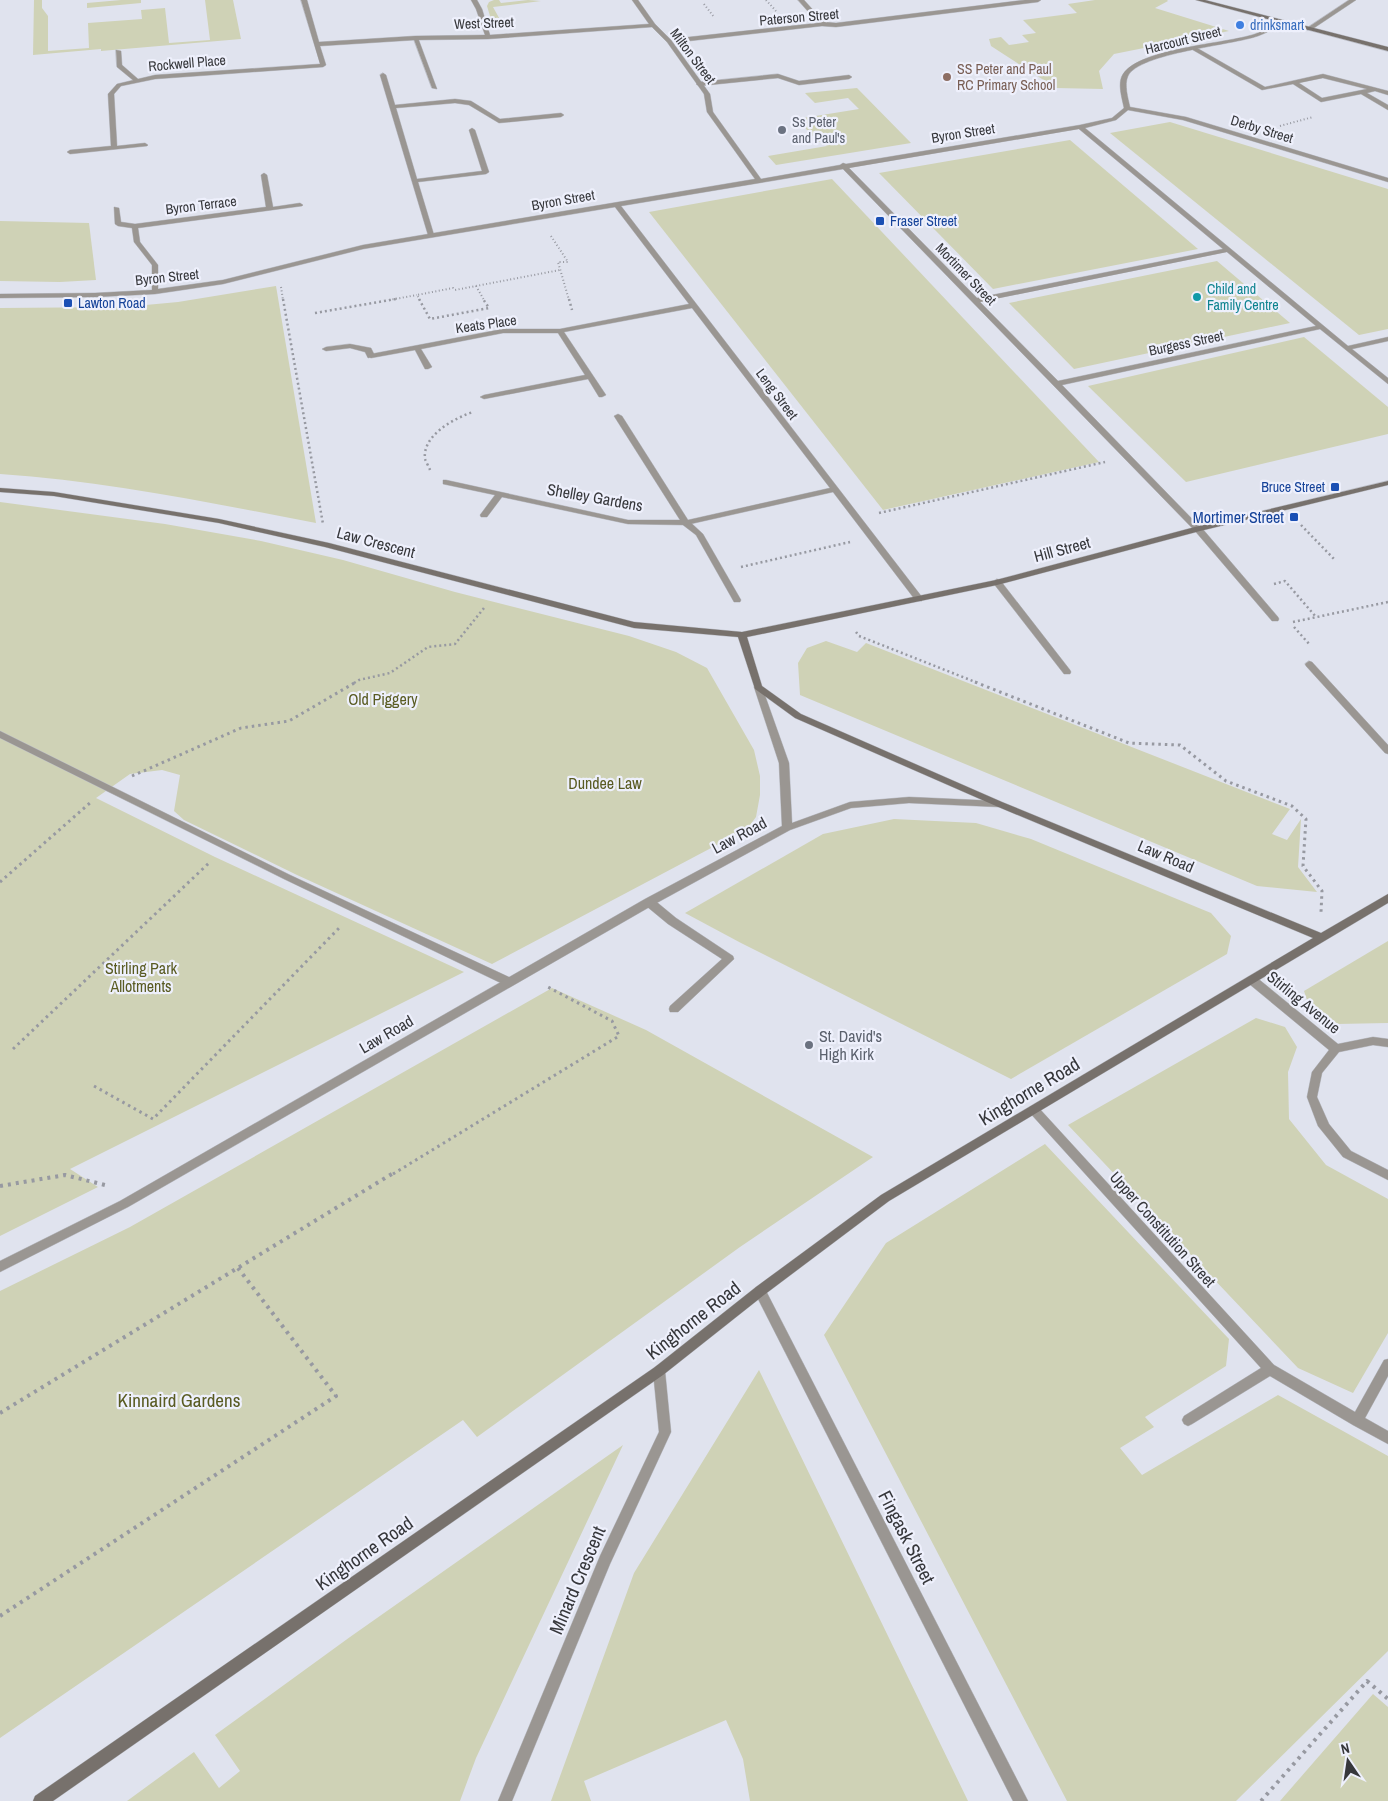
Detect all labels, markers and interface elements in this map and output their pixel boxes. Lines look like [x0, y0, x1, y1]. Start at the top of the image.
street label: Paterson Street [758, 5, 840, 29]
street label: West Street [454, 13, 514, 33]
place label: drinksmart [1250, 16, 1304, 34]
marker: drinksmart [1234, 19, 1246, 31]
street label: Harcourt Street [1143, 22, 1223, 58]
street label: Milton Street [666, 25, 720, 87]
street label: Rockwell Place [147, 51, 227, 75]
place label: SS Peter and Paul RC Primary School [957, 60, 1055, 94]
marker: SS Peter and Paul RC Primary School [941, 71, 953, 83]
street label: Derby Street [1229, 111, 1295, 147]
place label: Ss Peter and Paul's [792, 113, 846, 147]
street label: Byron Street [930, 119, 996, 147]
marker: Ss Peter and Paul's [776, 124, 788, 136]
street label: Byron Street [530, 186, 596, 214]
street label: Byron Terrace [165, 192, 237, 218]
place label: Fraser Street [890, 212, 957, 230]
marker: Fraser Street [874, 215, 886, 227]
street label: Mortimer Street [932, 239, 1000, 309]
street label: Byron Street [134, 265, 200, 289]
place label: Child and Family Centre [1207, 280, 1279, 314]
marker: Child and Family Centre [1191, 291, 1203, 303]
place label: Lawton Road [78, 294, 146, 312]
marker: Lawton Road [62, 297, 74, 309]
street label: Keats Place [454, 311, 518, 337]
street label: Burgess Street [1147, 326, 1225, 360]
street label: Leng Street [752, 365, 802, 423]
street label: Shelley Gardens [545, 478, 645, 516]
place label: Bruce Street [1261, 478, 1325, 496]
marker: Bruce Street [1329, 481, 1341, 493]
place label: Mortimer Street [1193, 506, 1284, 528]
marker: Mortimer Street [1288, 511, 1300, 523]
street label: Law Crescent [334, 521, 418, 563]
street label: Hill Street [1031, 531, 1093, 567]
park label: Old Piggery [348, 688, 418, 710]
park label: Dundee Law [568, 772, 642, 794]
street label: Law Road [708, 811, 770, 859]
street label: Law Road [1135, 834, 1197, 878]
park label: Stirling Park Allotments [105, 957, 178, 997]
street label: Stirling Avenue [1263, 966, 1345, 1038]
street label: Law Road [355, 1010, 417, 1058]
place label: St. David's High Kirk [819, 1025, 882, 1065]
marker: St. David's High Kirk [803, 1039, 815, 1051]
street label: Kinghorne Road [974, 1051, 1084, 1131]
street label: Upper Constitution Street [1105, 1166, 1221, 1292]
street label: Kinghorne Road [640, 1275, 746, 1365]
park label: Kinnaird Gardens [118, 1387, 241, 1413]
street label: Fingask Street [872, 1486, 942, 1589]
street label: Kinghorne Road [310, 1510, 418, 1596]
street label: Minard Crescent [543, 1521, 612, 1638]
north arrow [1323, 1736, 1373, 1786]
text: N [1339, 1739, 1351, 1758]

